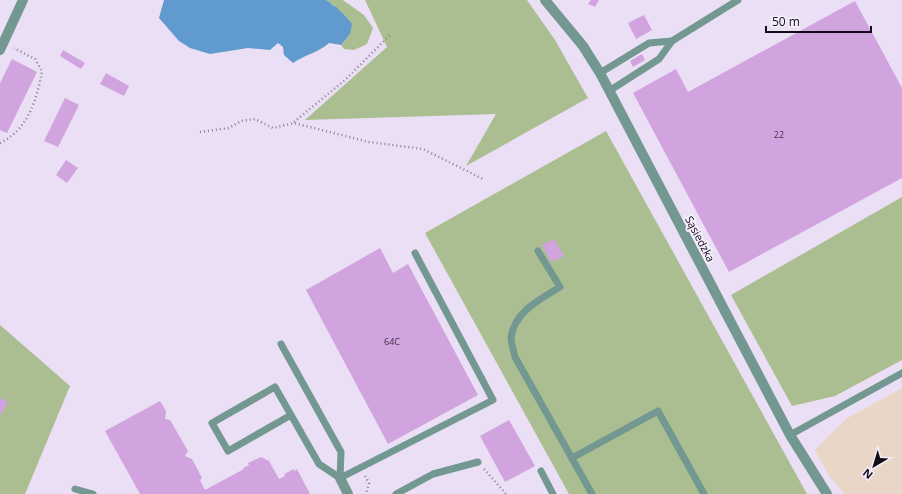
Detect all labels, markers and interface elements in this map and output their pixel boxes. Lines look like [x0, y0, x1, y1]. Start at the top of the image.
scale bar [766, 8, 871, 34]
text: 50 m [772, 13, 800, 30]
house number: 22 [774, 128, 784, 141]
street label: Sąsiedzka [682, 213, 719, 264]
house number: 64C [384, 335, 400, 348]
north arrow [854, 446, 894, 486]
text: N [859, 466, 876, 483]

